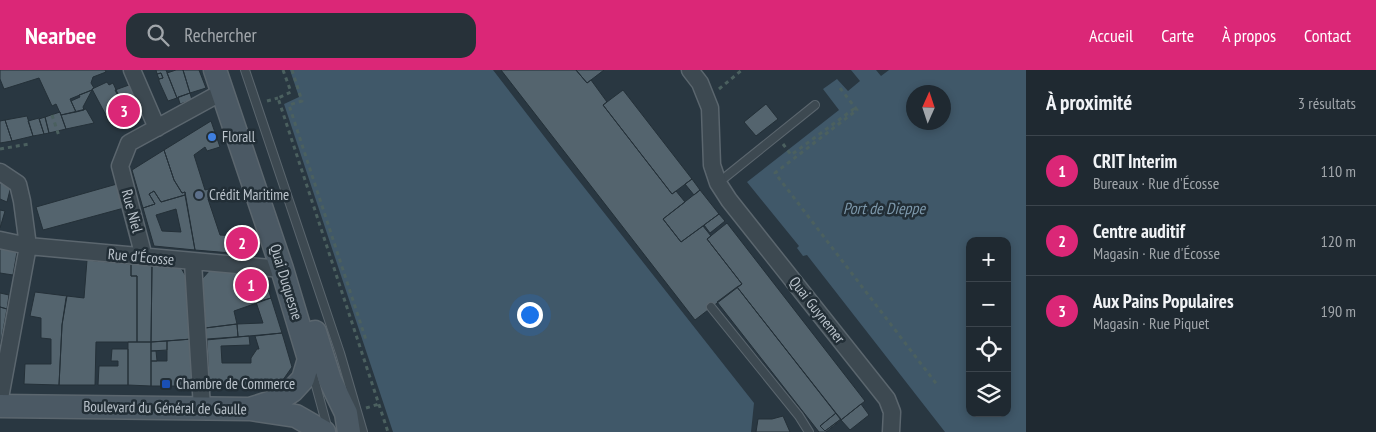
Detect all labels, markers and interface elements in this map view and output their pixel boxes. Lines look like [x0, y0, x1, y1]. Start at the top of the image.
search box [126, 13, 476, 58]
text: Nearbee [25, 20, 96, 51]
icon: search [144, 21, 172, 49]
text: Rechercher [184, 23, 257, 47]
text: Accueil [1089, 24, 1133, 47]
text: Carte [1161, 24, 1194, 47]
text: À propos [1222, 24, 1276, 47]
text: Contact [1304, 24, 1351, 47]
north arrow [906, 85, 951, 130]
text: À proximité [1046, 89, 1132, 116]
pin: 3 [108, 92, 140, 130]
text: 3 résultats [1298, 93, 1356, 113]
place label: Florall [222, 127, 256, 146]
marker: Florall [206, 131, 218, 143]
text: CRIT Interim [1093, 149, 1177, 173]
text: 1 [1058, 161, 1066, 181]
text: 110 m [1321, 161, 1356, 181]
text: Bureaux · Rue d'Écosse [1093, 173, 1219, 193]
place label: Crédit Maritime [209, 185, 289, 204]
street label: Rue Niel [118, 187, 147, 235]
marker: Crédit Maritime [193, 189, 205, 201]
water label: Port de Dieppe [843, 198, 926, 218]
text: Centre auditif [1093, 219, 1185, 243]
pin: 2 [226, 224, 258, 262]
text: 2 [1058, 231, 1066, 251]
text: 120 m [1321, 231, 1356, 251]
map controls [966, 237, 1011, 417]
button: + [966, 237, 1011, 282]
street label: Quai Duquesne [266, 241, 307, 322]
text: Magasin · Rue d'Écosse [1093, 243, 1220, 263]
street label: Rue d'Écosse [107, 244, 175, 269]
pin: 1 [235, 266, 267, 304]
street label: Quai Guynemer [785, 272, 850, 348]
button: − [966, 282, 1011, 327]
text: Aux Pains Populaires [1093, 289, 1234, 313]
text: 3 [1058, 301, 1066, 321]
text: 190 m [1321, 301, 1356, 321]
your location [517, 302, 543, 328]
text: Magasin · Rue Piquet [1093, 313, 1209, 333]
button: locate [966, 327, 1011, 372]
button: layers [966, 372, 1011, 417]
place label: Chambre de Commerce [176, 374, 295, 393]
marker: Chambre de Commerce [160, 378, 172, 390]
street label: Boulevard du Général de Gaulle [83, 397, 247, 418]

